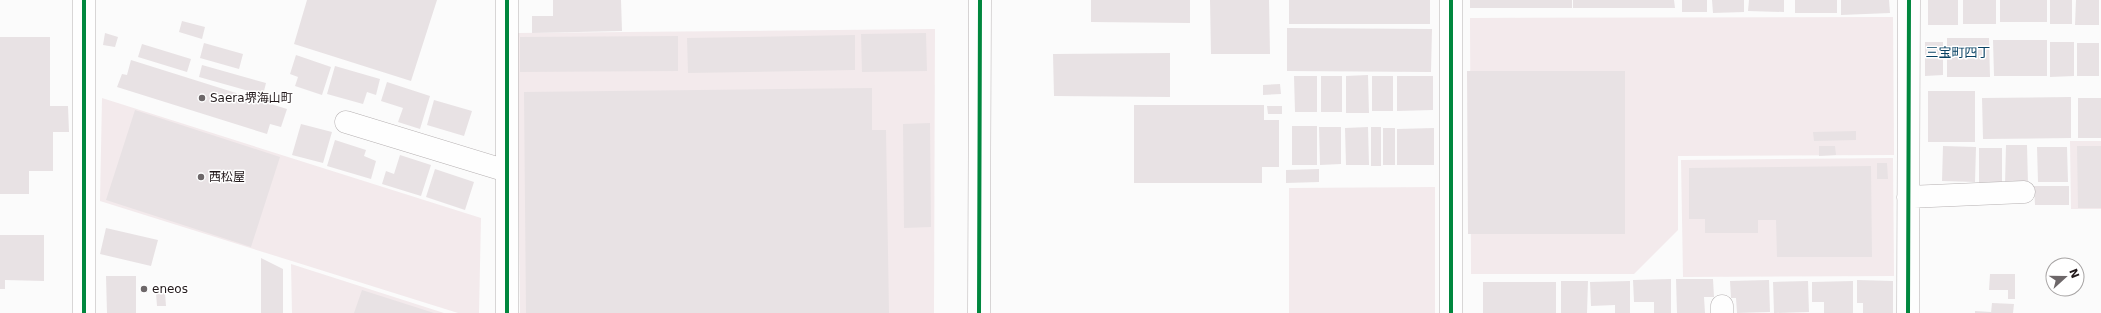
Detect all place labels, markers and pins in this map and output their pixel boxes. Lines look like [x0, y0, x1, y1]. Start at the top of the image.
place label: Saera堺海山町 [210, 91, 293, 105]
marker: Saera堺海山町 [197, 93, 207, 103]
place label: 西松屋 [209, 170, 245, 184]
marker: 西松屋 [196, 172, 206, 182]
place label: eneos [152, 282, 188, 296]
marker: eneos [139, 284, 149, 294]

